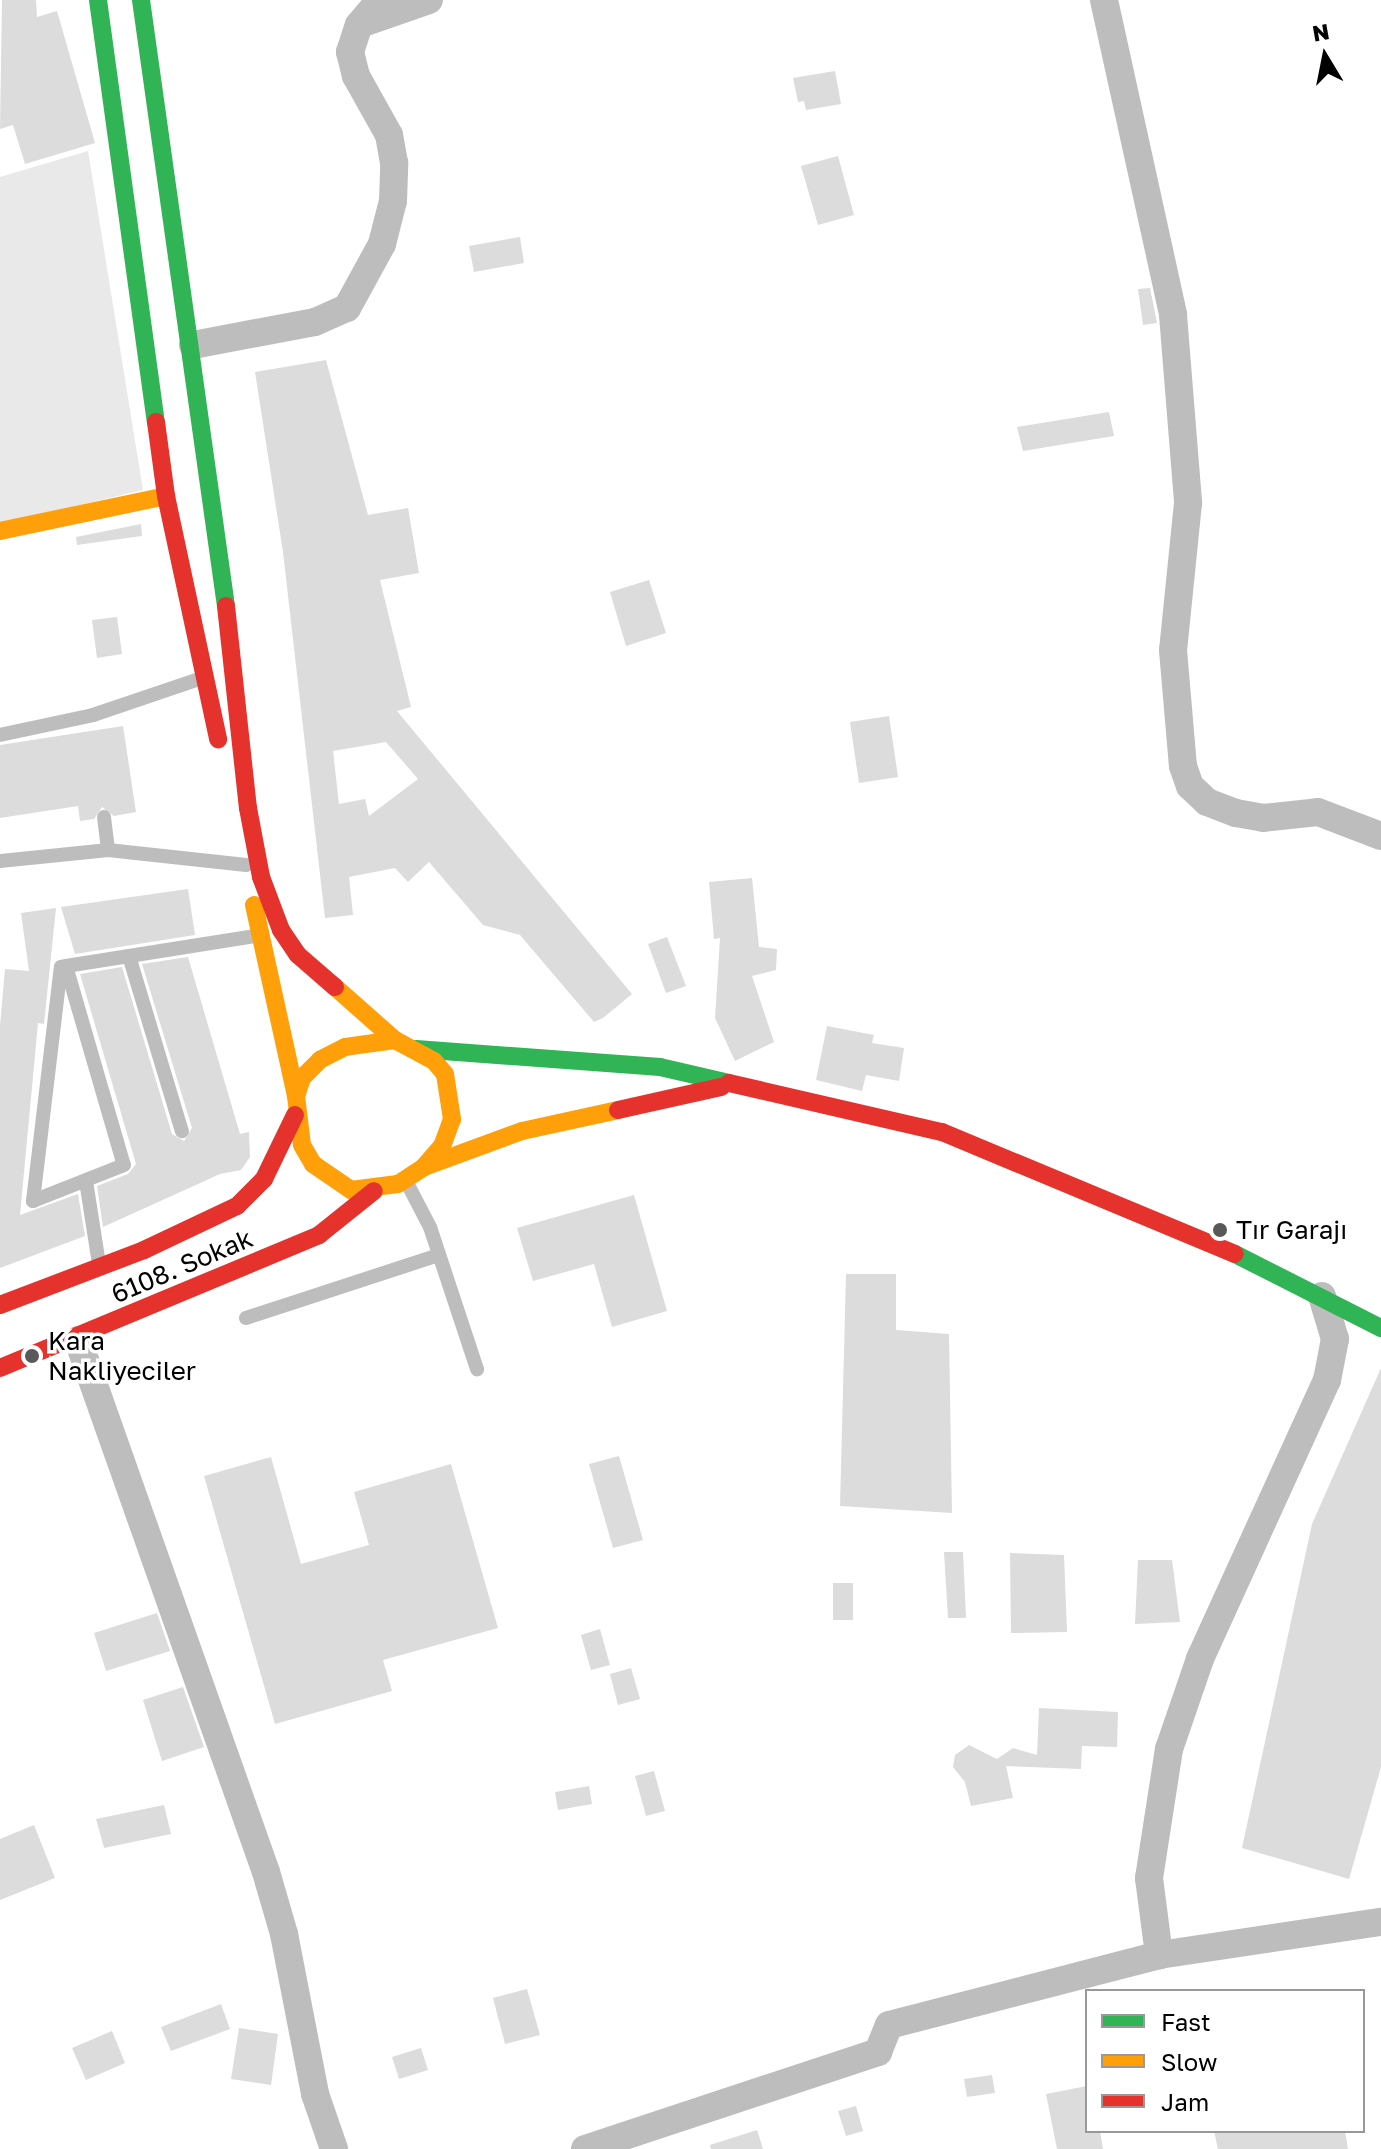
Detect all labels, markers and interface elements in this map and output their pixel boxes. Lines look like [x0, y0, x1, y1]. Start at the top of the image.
north arrow [1285, 16, 1365, 96]
text: N [1310, 17, 1331, 47]
place label: Tır Garajı [1236, 1214, 1347, 1246]
marker: Tır Garajı [1211, 1221, 1229, 1239]
street label: 6108. Sokak [107, 1222, 257, 1310]
place label: Kara Nakliyeciler [48, 1325, 196, 1386]
marker: Kara Nakliyeciler [23, 1347, 41, 1365]
legend [1085, 1989, 1365, 2133]
text: Fast [1161, 2007, 1211, 2036]
text: Slow [1161, 2047, 1217, 2076]
text: Jam [1161, 2087, 1209, 2116]

